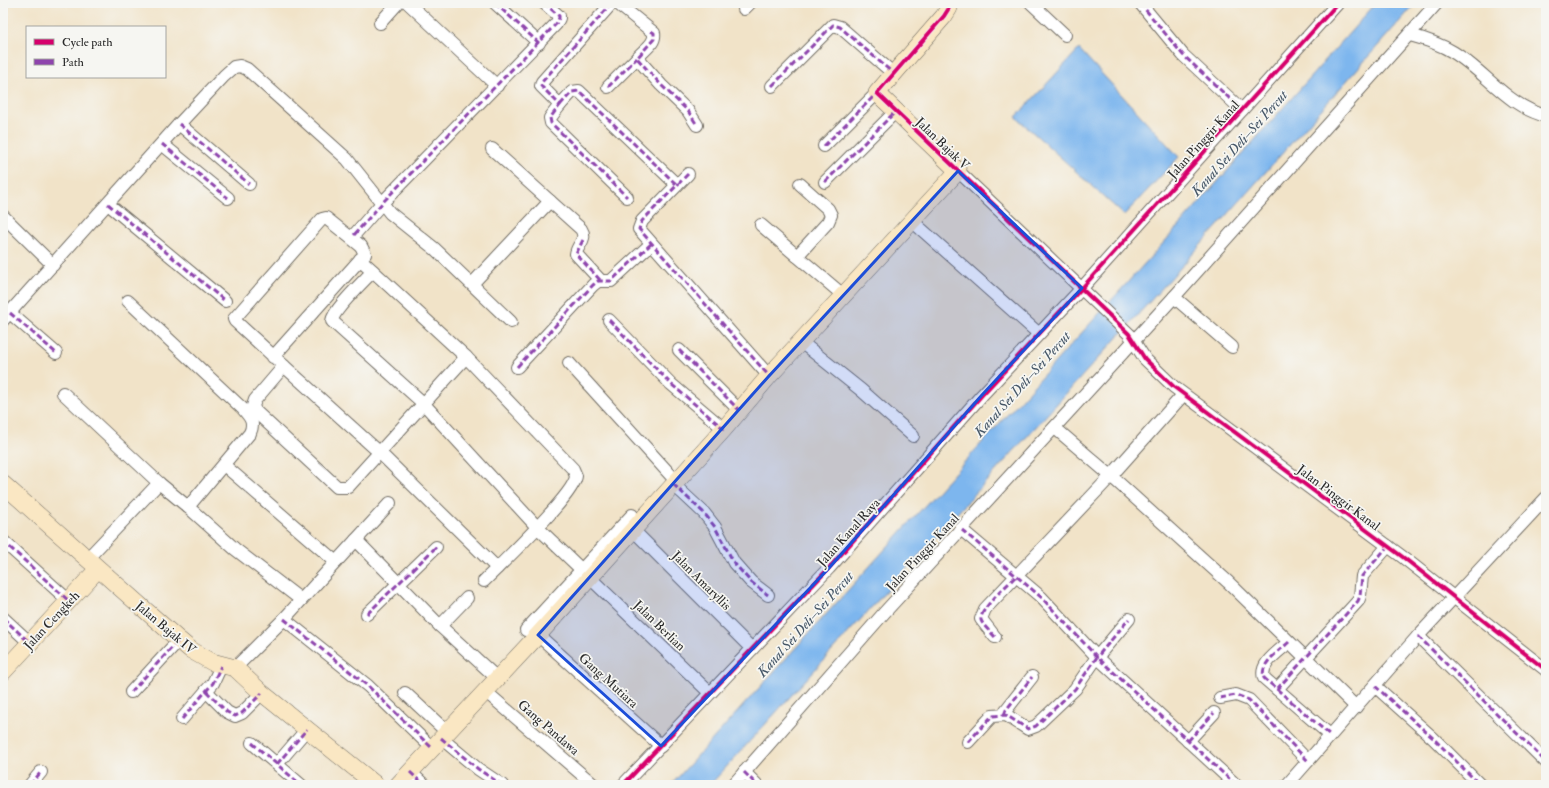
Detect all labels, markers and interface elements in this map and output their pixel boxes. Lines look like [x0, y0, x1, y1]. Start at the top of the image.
legend [26, 26, 166, 78]
text: Cycle path [62, 35, 113, 50]
text: Path [62, 55, 85, 70]
water label: Kanal Sei Deli–Sei Percut [1187, 86, 1292, 200]
street label: Jalan Pinggir Kanal [1164, 97, 1244, 183]
street label: Jalan Bajak V [911, 113, 973, 174]
water label: Kanal Sei Deli–Sei Percut [970, 327, 1075, 441]
street label: Jalan Pinggir Kanal [1293, 461, 1384, 535]
street label: Jalan Kanal Raya [813, 495, 885, 572]
street label: Jalan Pinggir Kanal [882, 510, 963, 595]
street label: Jalan Amaryllis [667, 547, 735, 615]
water label: Kanal Sei Deli–Sei Percut [753, 567, 858, 681]
street label: Jalan Cengkeh [20, 588, 83, 654]
street label: Jalan Berlian [629, 596, 689, 655]
street label: Jalan Bajak IV [131, 597, 200, 658]
street label: Gang Mutiara [575, 650, 642, 712]
street label: Gang Pandawa [514, 697, 583, 759]

